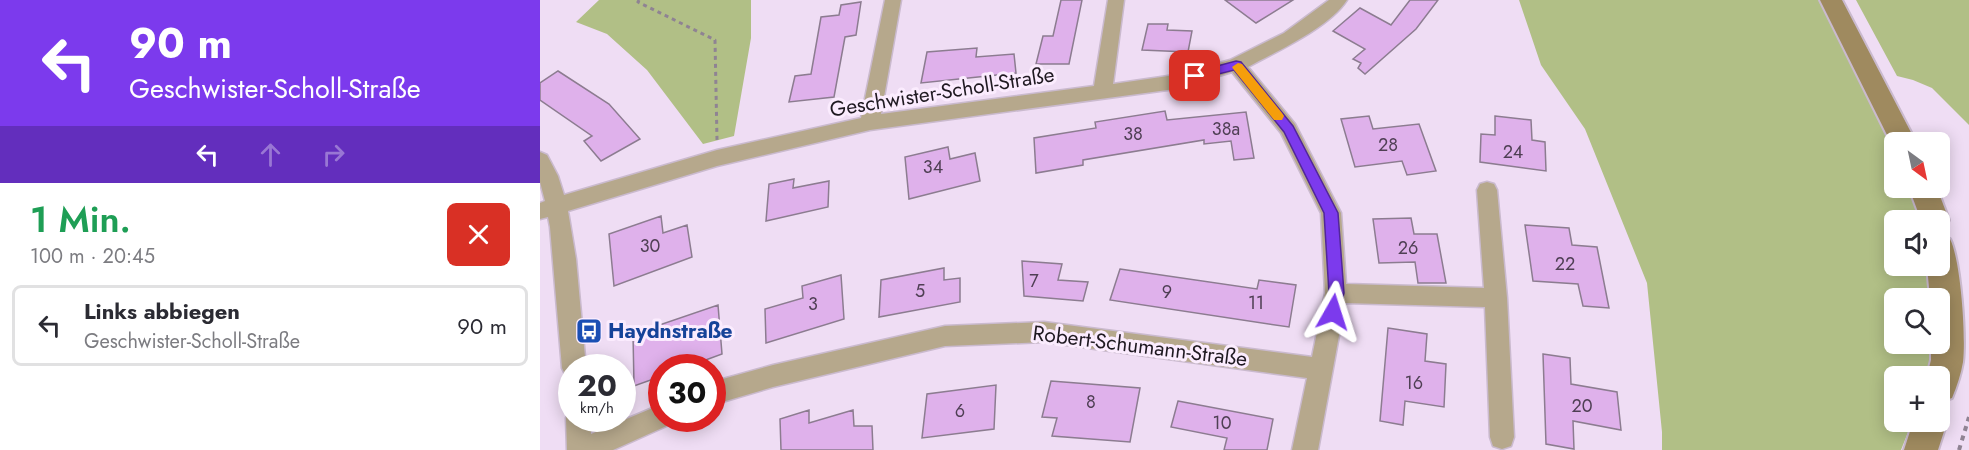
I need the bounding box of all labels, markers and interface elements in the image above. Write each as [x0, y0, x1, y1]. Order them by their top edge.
text: 90 m [129, 13, 232, 74]
icon: left [30, 24, 108, 102]
pin [1169, 50, 1220, 101]
street label: Geschwister-Scholl-Straße [828, 59, 1057, 125]
icon: arrive [1178, 59, 1211, 92]
text: Geschwister-Scholl-Straße [129, 69, 421, 108]
house number: 38a [1212, 116, 1240, 142]
house number: 38 [1123, 121, 1143, 147]
house number: 28 [1378, 132, 1398, 158]
north arrow [1884, 132, 1950, 198]
map controls [1884, 132, 1950, 432]
icon: left [191, 138, 224, 171]
icon: ahead [254, 138, 287, 171]
icon: right [317, 138, 350, 171]
house number: 24 [1503, 139, 1523, 165]
house number: 34 [923, 154, 943, 180]
text: 1 Min. [30, 193, 131, 245]
button: close [447, 203, 510, 266]
button: sound [1884, 210, 1950, 276]
house number: 30 [640, 233, 661, 259]
house number: 26 [1398, 235, 1418, 261]
text: 100 m · 20:45 [30, 242, 155, 271]
house number: 22 [1555, 251, 1575, 277]
house number: 7 [1029, 268, 1039, 294]
house number: 5 [915, 278, 925, 304]
house number: 9 [1162, 279, 1172, 305]
position arrow [1301, 280, 1365, 344]
button: search [1884, 288, 1950, 354]
house number: 11 [1248, 290, 1264, 316]
house number: 3 [808, 291, 818, 317]
text: Links abbiegen [84, 295, 240, 327]
icon: left [33, 309, 66, 342]
text: 90 m [457, 310, 507, 342]
bus stop icon: Haydnstraße [574, 316, 604, 346]
place label: Haydnstraße [608, 316, 733, 346]
street label: Robert-Schumann-Straße [1031, 318, 1249, 374]
text: Geschwister-Scholl-Straße [84, 327, 300, 356]
speed limit sign: 30 [648, 354, 726, 432]
text: 20 [577, 364, 617, 407]
button: + [1884, 366, 1950, 432]
house number: 16 [1405, 370, 1423, 396]
house number: 8 [1086, 389, 1096, 415]
house number: 20 [1571, 393, 1593, 419]
text: km/h [580, 397, 614, 419]
house number: 6 [955, 398, 965, 424]
house number: 10 [1213, 410, 1232, 436]

